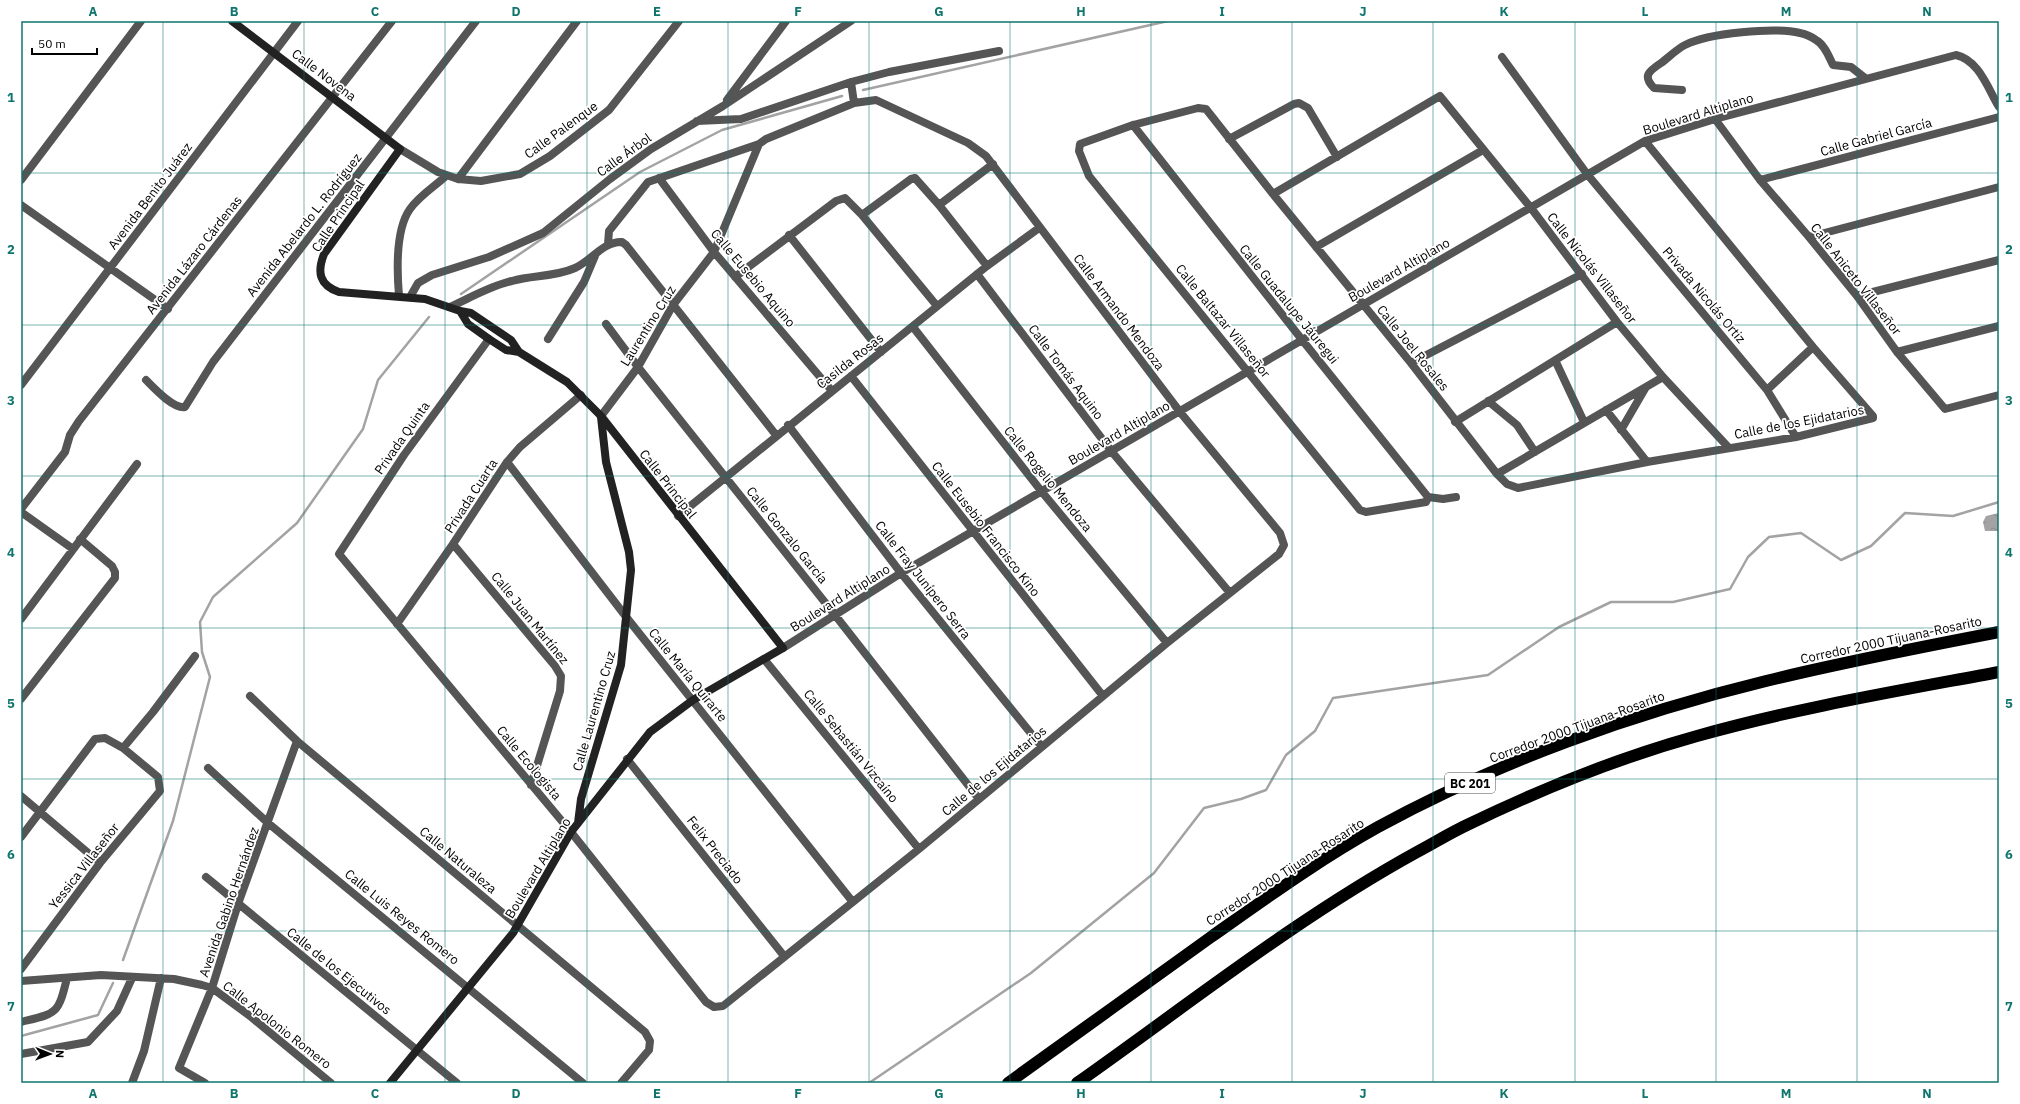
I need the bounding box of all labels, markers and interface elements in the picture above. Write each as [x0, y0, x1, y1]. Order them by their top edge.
text: A [89, 3, 98, 20]
text: B [230, 3, 239, 20]
text: C [371, 3, 380, 20]
text: D [511, 3, 521, 20]
text: E [653, 3, 661, 20]
text: F [794, 3, 802, 20]
text: G [934, 3, 944, 20]
text: H [1076, 3, 1086, 20]
text: I [1219, 3, 1225, 20]
text: J [1359, 3, 1367, 20]
text: K [1499, 3, 1509, 20]
text: L [1642, 3, 1649, 20]
text: M [1781, 3, 1791, 20]
text: N [1922, 3, 1932, 20]
scale bar [32, 30, 97, 56]
text: 50 m [38, 36, 66, 51]
street label: Calle Novena [288, 45, 360, 105]
text: 1 [7, 89, 15, 106]
street label: Boulevard Altiplano [1641, 89, 1755, 139]
text: 1 [2005, 89, 2013, 106]
street label: Calle Palenque [521, 98, 601, 162]
street label: Calle Gabriel García [1818, 114, 1934, 160]
street label: Calle Árbol [593, 129, 655, 181]
street label: Avenida Benito Juárez [104, 139, 196, 253]
street label: Avenida Abelardo L. Rodríguez [243, 150, 365, 300]
street label: Calle Principal [308, 176, 369, 255]
street label: Avenida Lázaro Cárdenas [142, 192, 246, 318]
street label: Calle Nicolás Villaseñor [1543, 209, 1641, 327]
street label: Calle Aniceto Villaseñor [1807, 220, 1905, 339]
street label: Calle Eusebio Aquino [707, 225, 799, 331]
street label: Boulevard Altiplano [1345, 234, 1453, 306]
text: 2 [7, 241, 15, 258]
street label: Calle Guadalupe Jáuregui [1236, 241, 1342, 367]
text: 2 [2005, 241, 2013, 258]
street label: Privada Nicolás Ortiz [1659, 243, 1749, 347]
street label: Calle Armando Mendoza [1070, 250, 1168, 374]
street label: Calle Baltazar Villaseñor [1172, 261, 1274, 381]
street label: Laurentino Cruz [616, 283, 680, 369]
street label: Calle Joel Rosales [1373, 302, 1453, 394]
street label: Calle Tomás Aquino [1025, 321, 1107, 423]
street label: Casilda Rosas [813, 329, 887, 393]
text: 3 [7, 392, 15, 409]
text: 3 [2005, 392, 2013, 409]
street label: Boulevard Altiplano [1065, 397, 1173, 469]
street label: Privada Quinta [371, 398, 433, 478]
street label: Calle de los Ejidatarios [1733, 401, 1865, 443]
street label: Calle Rogelio Mendoza [1000, 423, 1096, 535]
street label: Calle Principal [636, 446, 701, 522]
street label: Privada Cuarta [441, 456, 501, 536]
street label: Calle Eusebio Francisco Kino [928, 458, 1044, 600]
street label: Calle Gonzalo García [743, 483, 831, 587]
street label: Calle Fray Junípero Serra [871, 517, 975, 643]
text: 4 [7, 544, 15, 561]
text: 4 [2005, 544, 2013, 561]
street label: Boulevard Altiplano [787, 560, 893, 636]
street label: Calle Juan Martínez [487, 568, 573, 668]
street label: Corredor 2000 Tijuana-Rosarito [1799, 612, 1983, 668]
street label: Calle María Quirarte [645, 625, 731, 725]
street label: Calle Laurentino Cruz [569, 649, 619, 773]
street label: Calle Sebastián Vizcaíno [800, 686, 902, 806]
street label: Corredor 2000 Tijuana-Rosarito [1487, 687, 1667, 767]
text: 5 [7, 695, 15, 712]
text: 5 [2005, 695, 2013, 712]
street label: Calle Ecologista [493, 722, 565, 804]
street label: Calle de los Ejidatarios [938, 722, 1050, 820]
road number: BC 201 [1445, 773, 1495, 793]
street label: Felix Preciado [683, 813, 747, 887]
street label: Corredor 2000 Tijuana-Rosarito [1203, 814, 1367, 930]
street label: Boulevard Altiplano [501, 815, 575, 921]
street label: Yessica Villaseñor [45, 819, 123, 912]
street label: Calle Naturaleza [416, 823, 500, 897]
street label: Avenida Gabino Hernández [195, 825, 263, 979]
text: 6 [7, 846, 15, 863]
text: 6 [2005, 846, 2013, 863]
street label: Calle Luis Reyes Romero [341, 865, 463, 969]
street label: Calle de los Ejecutivos [283, 924, 395, 1018]
street label: Calle Apolonio Romero [219, 977, 335, 1073]
text: 7 [7, 998, 15, 1015]
text: 7 [2005, 998, 2013, 1015]
north arrow [30, 1034, 70, 1074]
text: N [53, 1050, 67, 1058]
text: A [89, 1085, 98, 1102]
text: B [230, 1085, 239, 1102]
text: C [371, 1085, 380, 1102]
text: D [511, 1085, 521, 1102]
text: E [653, 1085, 661, 1102]
text: F [794, 1085, 802, 1102]
text: G [934, 1085, 944, 1102]
text: H [1076, 1085, 1086, 1102]
text: I [1219, 1085, 1225, 1102]
text: J [1359, 1085, 1367, 1102]
text: K [1499, 1085, 1509, 1102]
text: L [1642, 1085, 1649, 1102]
text: M [1781, 1085, 1791, 1102]
text: N [1922, 1085, 1932, 1102]

